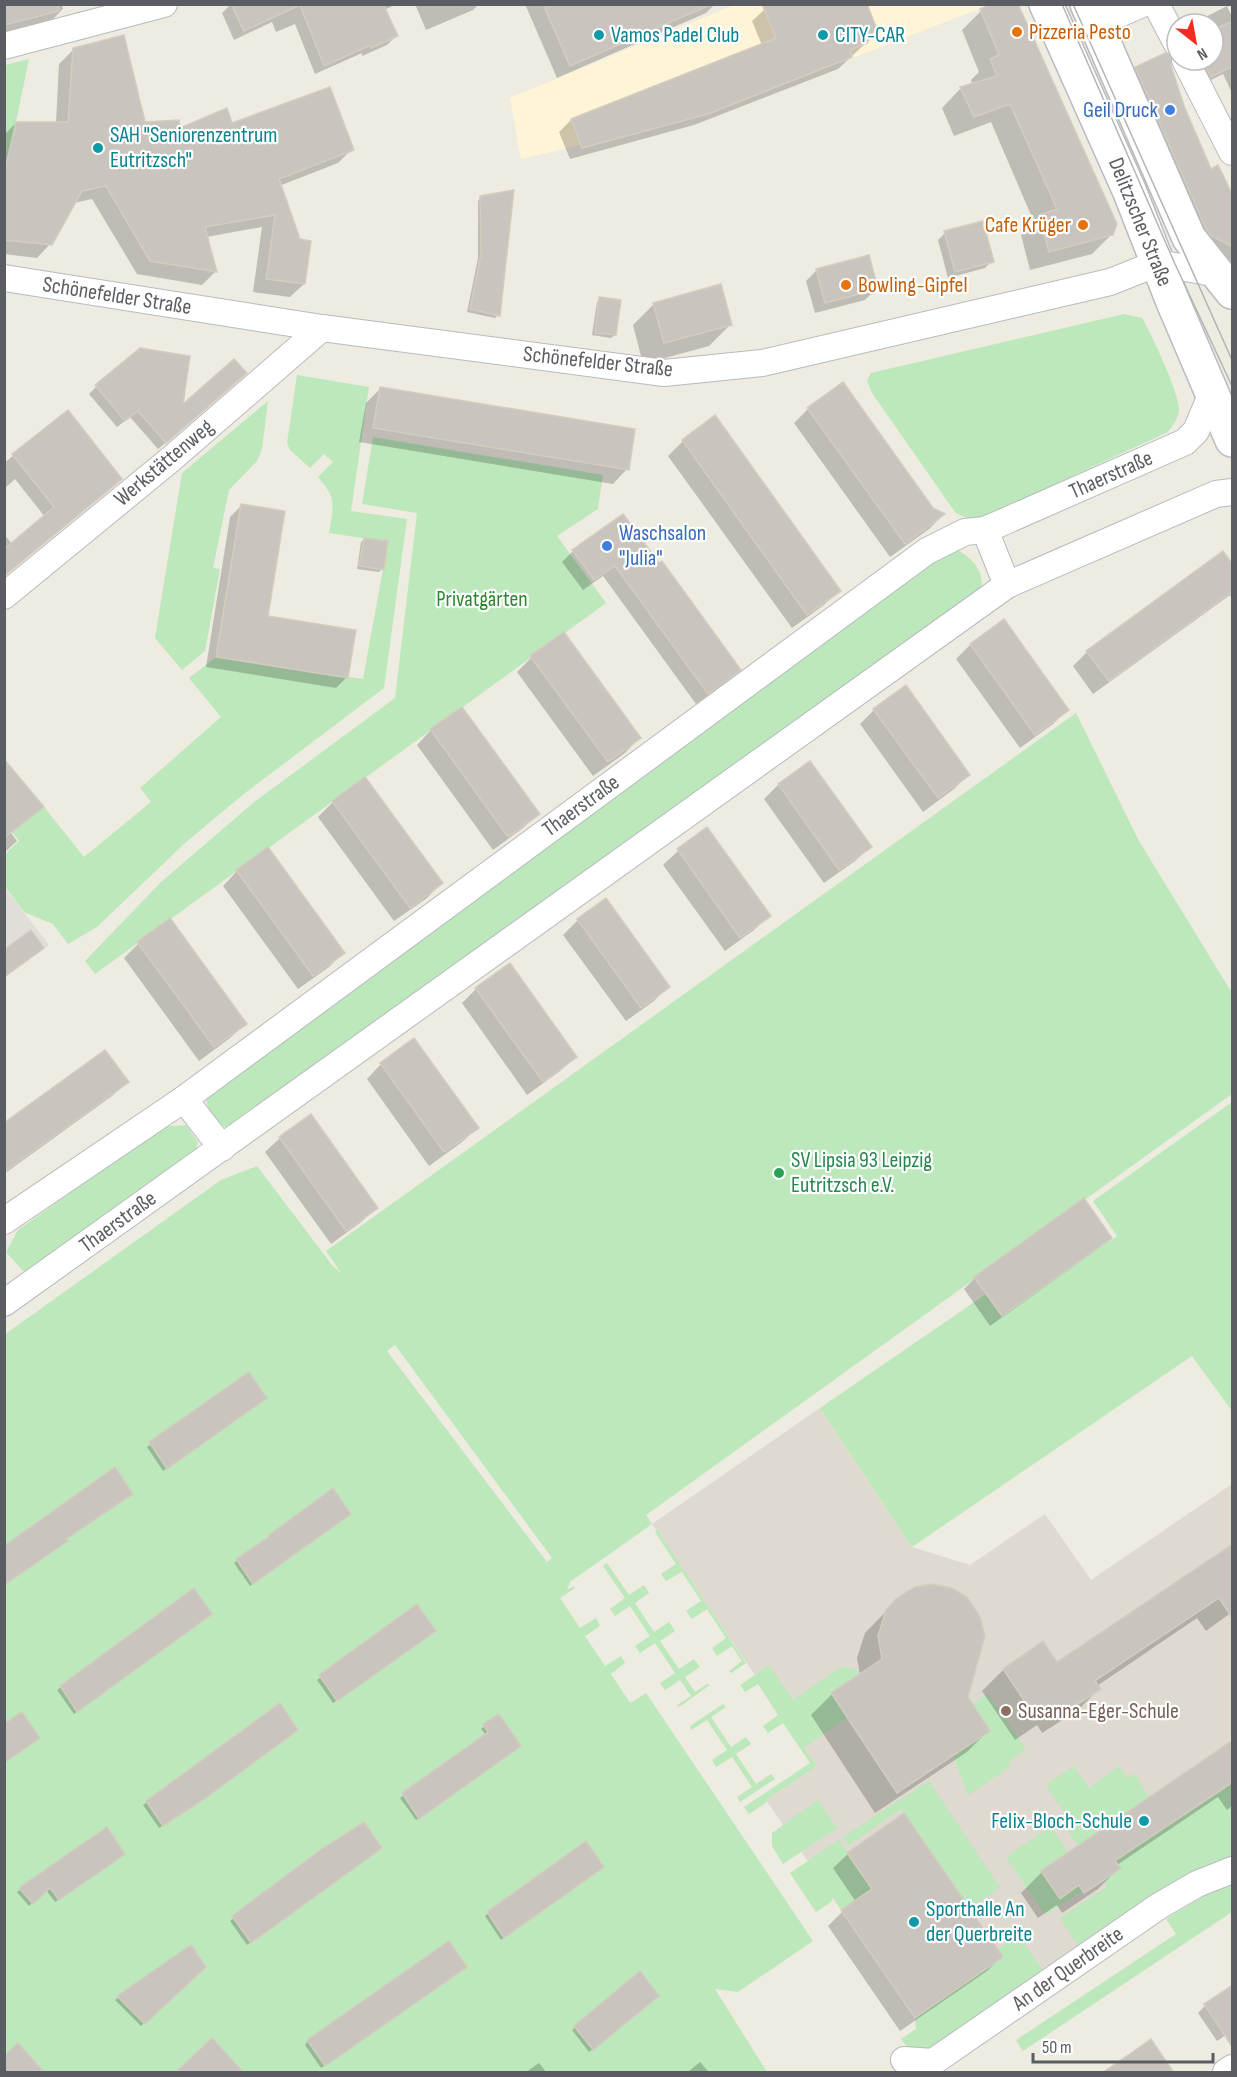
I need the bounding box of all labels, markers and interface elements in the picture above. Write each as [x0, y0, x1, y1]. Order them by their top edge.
north arrow [1165, 12, 1225, 72]
place label: Pizzeria Pesto [1029, 19, 1131, 46]
place label: Vamos Padel Club [611, 22, 740, 49]
place label: CITY-CAR [835, 22, 905, 49]
marker: Pizzeria Pesto [1010, 25, 1024, 39]
marker: Vamos Padel Club [592, 28, 606, 42]
marker: CITY-CAR [816, 28, 830, 42]
text: N [1193, 43, 1211, 64]
place label: Geil Druck [1083, 97, 1159, 124]
marker: Geil Druck [1163, 103, 1177, 117]
place label: SAH "Seniorenzentrum Eutritzsch" [110, 122, 277, 174]
marker: SAH "Seniorenzentrum Eutritzsch" [91, 141, 105, 155]
street label: Delitzscher Straße [1102, 154, 1178, 290]
place label: Cafe Krüger [985, 212, 1071, 239]
marker: Cafe Krüger [1076, 218, 1090, 232]
street label: Schönefelder Straße [41, 271, 193, 321]
place label: Bowling-Gipfel [858, 272, 968, 299]
marker: Bowling-Gipfel [839, 278, 853, 292]
street label: Schönefelder Straße [522, 341, 674, 383]
street label: Werkstättenweg [109, 413, 219, 512]
street label: Thaerstraße [1065, 445, 1157, 505]
place label: Waschsalon "Julia" [619, 520, 706, 572]
marker: Waschsalon "Julia" [600, 539, 614, 553]
park label: Privatgärten [436, 586, 528, 613]
street label: Thaerstraße [537, 769, 625, 843]
place label: SV Lipsia 93 Leipzig Eutritzsch e.V. [791, 1147, 932, 1199]
marker: SV Lipsia 93 Leipzig Eutritzsch e.V. [772, 1166, 786, 1180]
street label: Thaerstraße [74, 1185, 162, 1259]
place label: Susanna-Eger-Schule [1018, 1698, 1179, 1725]
marker: Susanna-Eger-Schule [999, 1704, 1013, 1718]
place label: Felix-Bloch-Schule [991, 1808, 1132, 1835]
marker: Felix-Bloch-Schule [1137, 1814, 1151, 1828]
place label: Sporthalle An der Querbreite [926, 1896, 1032, 1948]
marker: Sporthalle An der Querbreite [907, 1915, 921, 1929]
street label: An der Querbreite [1007, 1921, 1129, 2018]
scale bar [1033, 2026, 1213, 2064]
text: 50 m [1042, 2037, 1072, 2058]

